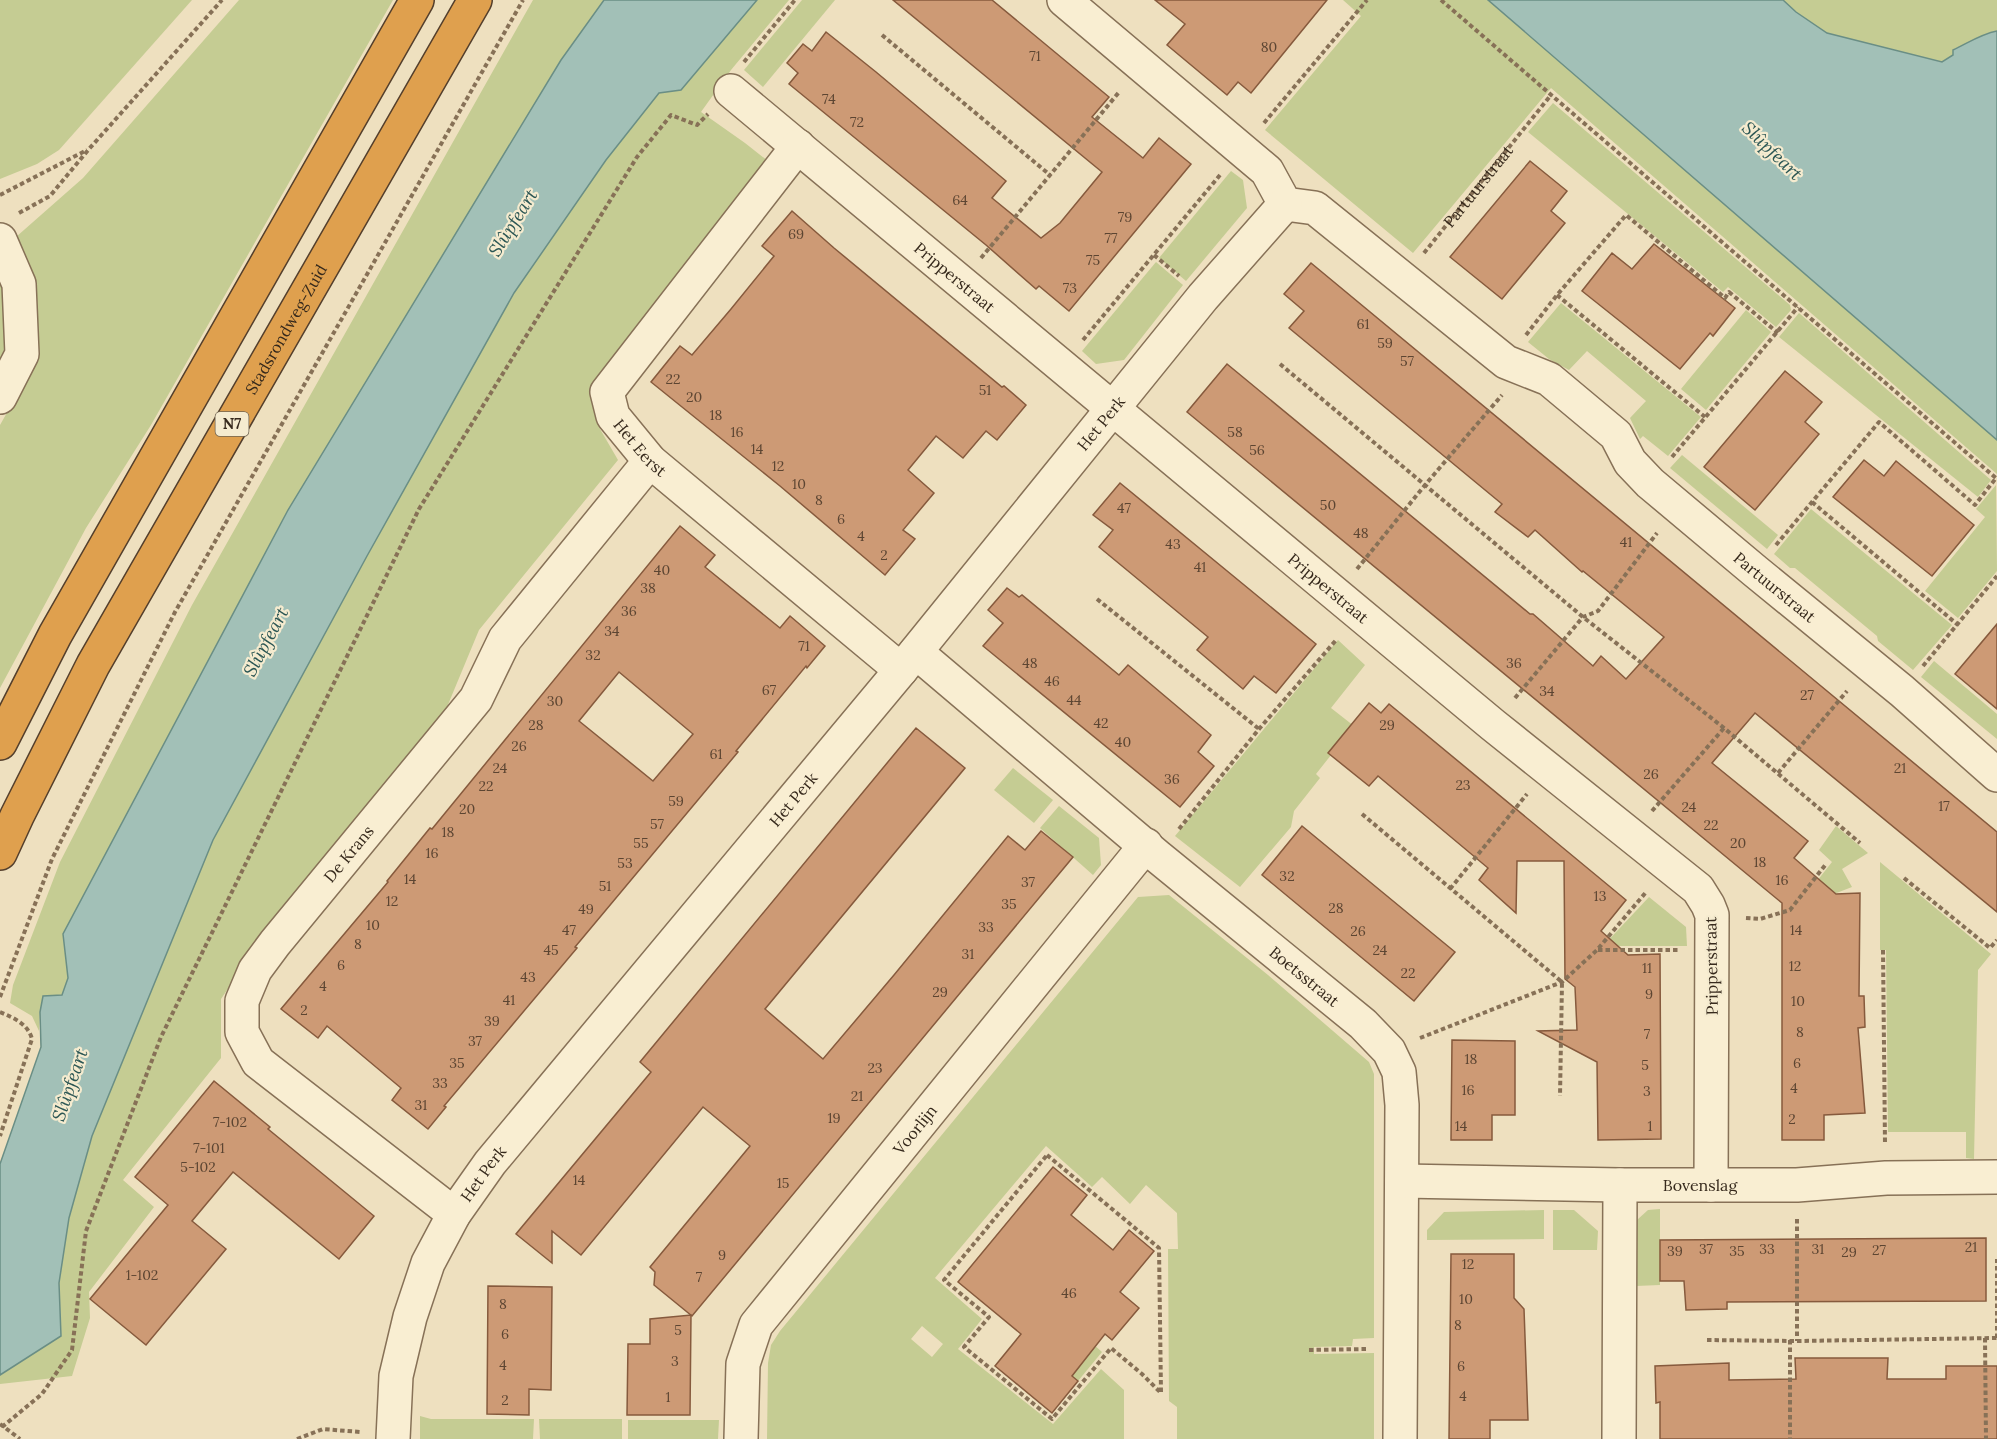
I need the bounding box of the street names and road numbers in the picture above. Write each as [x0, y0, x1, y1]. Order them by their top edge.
street label: Partuurstraat [1439, 140, 1518, 231]
street label: Pripperstraat [910, 238, 1000, 317]
street label: Stadsrondweg-Zuid [241, 260, 331, 398]
street label: Het Perk [1073, 391, 1129, 455]
road number: N7 [216, 412, 248, 436]
street label: Het Eerst [610, 415, 671, 481]
street label: Partuurstraat [1730, 547, 1820, 627]
street label: Pripperstraat [1284, 549, 1373, 628]
street label: Het Perk [765, 768, 822, 831]
street label: De Krans [319, 821, 378, 886]
street label: Pripperstraat [1700, 916, 1722, 1016]
street label: Boetsstraat [1265, 942, 1344, 1011]
street label: Voorlijn [888, 1100, 941, 1159]
street label: Het Perk [456, 1141, 511, 1205]
street label: Bovenslag [1663, 1175, 1738, 1195]

